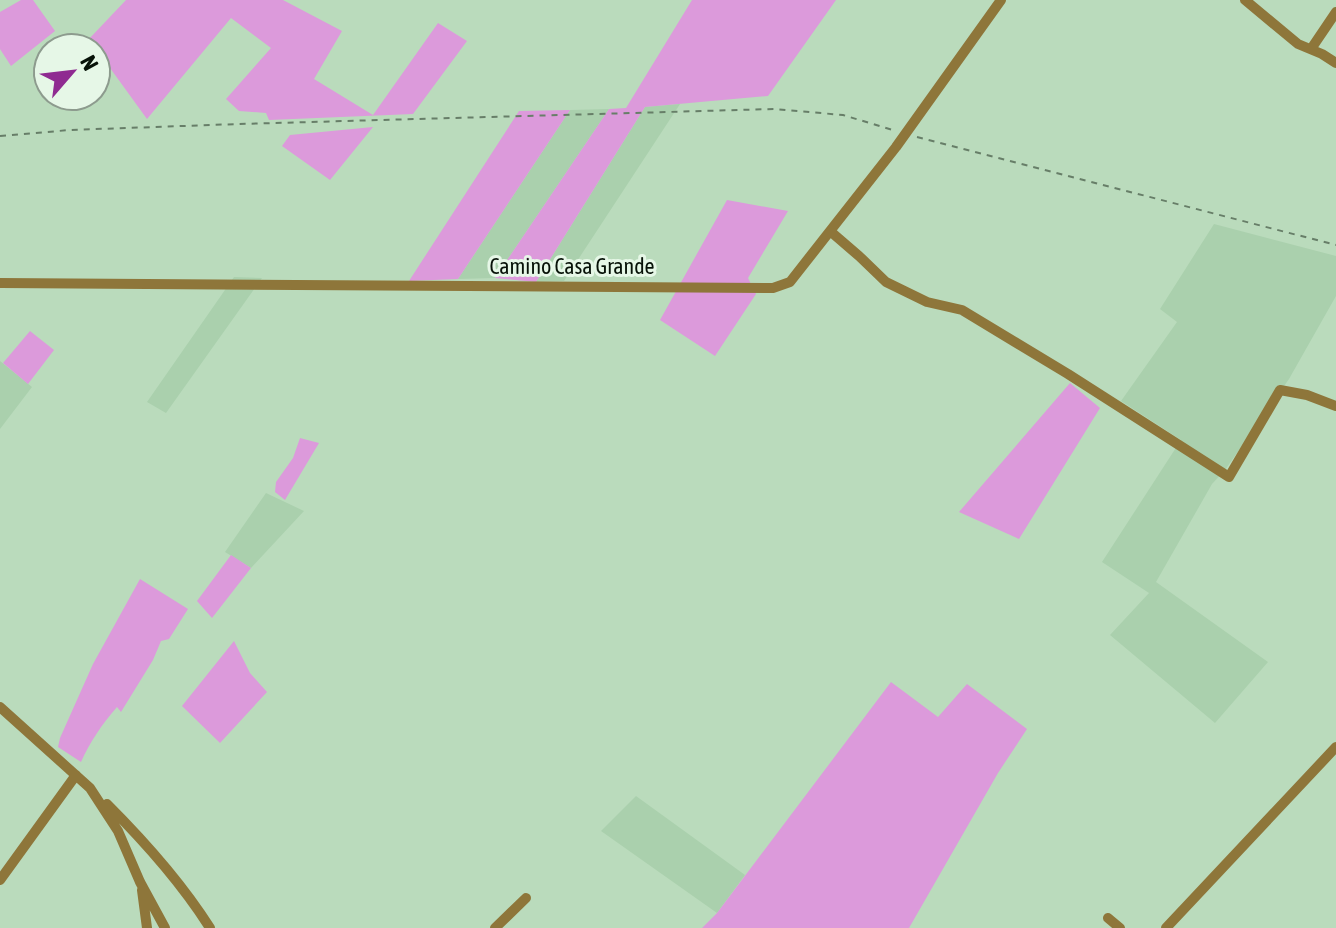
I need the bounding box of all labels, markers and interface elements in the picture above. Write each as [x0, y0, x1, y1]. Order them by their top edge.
north arrow [32, 32, 112, 112]
text: N [75, 51, 104, 74]
street label: Camino Casa Grande [489, 253, 655, 279]

